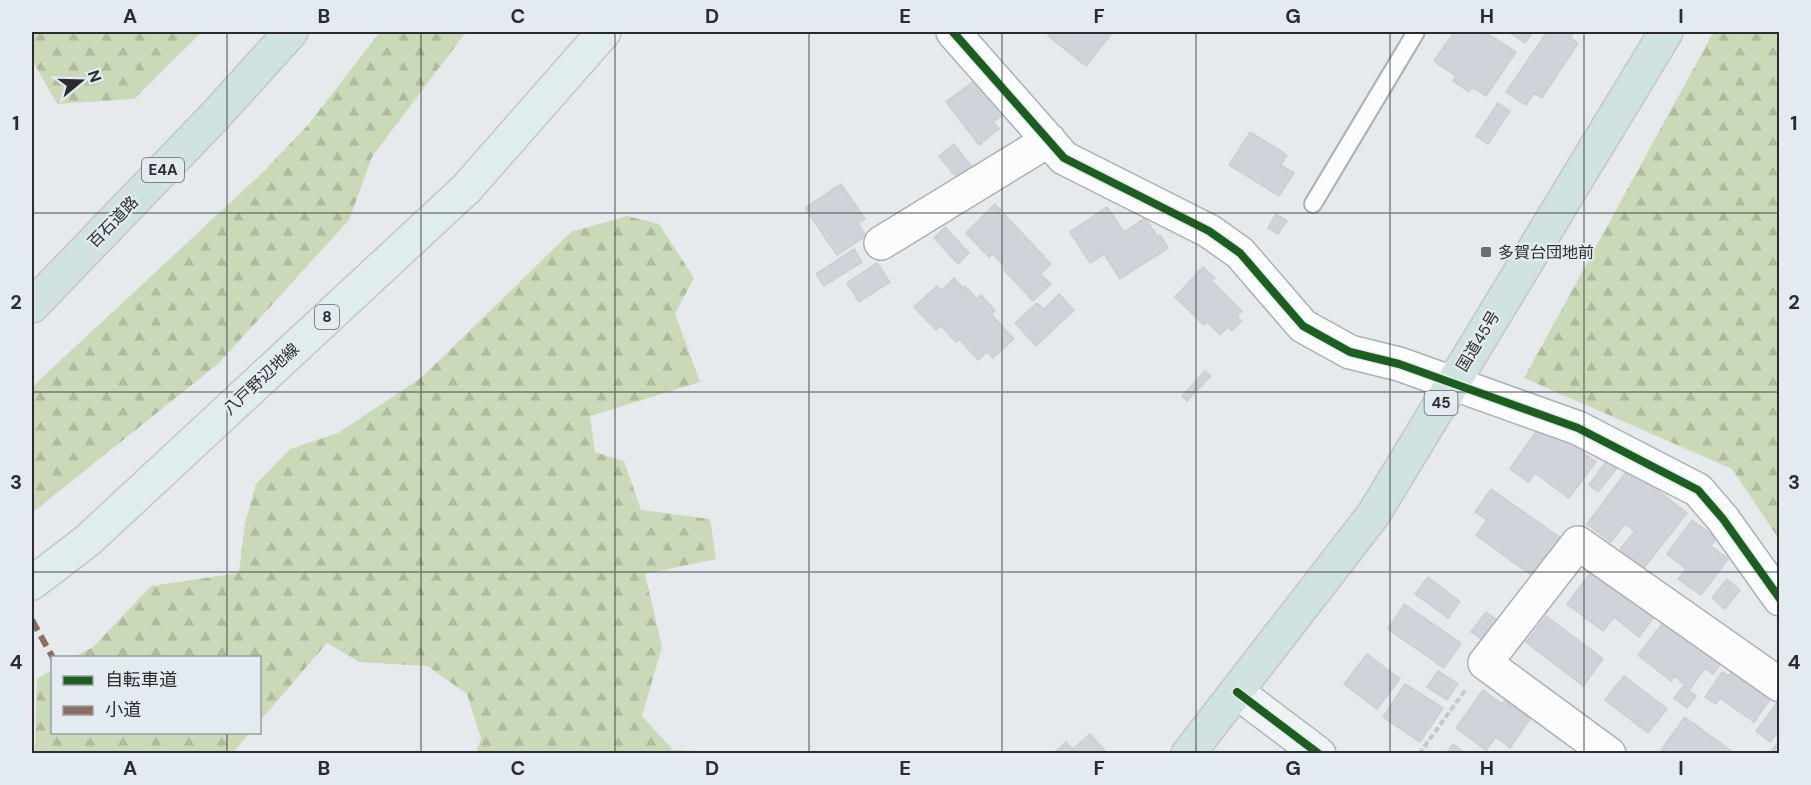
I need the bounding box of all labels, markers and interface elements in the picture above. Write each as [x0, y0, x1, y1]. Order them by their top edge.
text: A [123, 3, 137, 29]
text: B [318, 3, 330, 29]
text: C [511, 3, 525, 29]
text: D [705, 3, 719, 29]
text: E [899, 3, 911, 29]
text: F [1093, 3, 1105, 29]
text: G [1285, 3, 1301, 29]
text: H [1480, 3, 1494, 29]
text: I [1678, 3, 1684, 29]
north arrow [51, 51, 111, 111]
text: N [83, 67, 107, 85]
text: 1 [12, 110, 20, 136]
text: 1 [1790, 110, 1798, 136]
road number: E4A [142, 158, 184, 182]
street label: 百石道路 [83, 192, 143, 252]
place label: 多賀台団地前 [1498, 242, 1594, 263]
marker: 多賀台団地前 [1479, 245, 1493, 259]
text: 2 [10, 289, 22, 315]
text: 2 [1788, 289, 1800, 315]
road number: 8 [315, 305, 339, 329]
street label: 国道45号 [1452, 307, 1504, 375]
street label: 八戸野辺地線 [219, 339, 303, 419]
road number: 45 [1424, 391, 1458, 415]
text: 3 [10, 469, 22, 495]
text: 3 [1788, 469, 1800, 495]
text: 4 [10, 649, 23, 675]
text: 4 [1788, 649, 1801, 675]
legend [51, 656, 261, 734]
text: 自転車道 [105, 668, 177, 692]
text: 小道 [105, 698, 141, 722]
text: A [123, 755, 137, 781]
text: B [318, 755, 330, 781]
text: C [511, 755, 525, 781]
text: D [705, 755, 719, 781]
text: E [899, 755, 911, 781]
text: F [1093, 755, 1105, 781]
text: G [1285, 755, 1301, 781]
text: H [1480, 755, 1494, 781]
text: I [1678, 755, 1684, 781]

